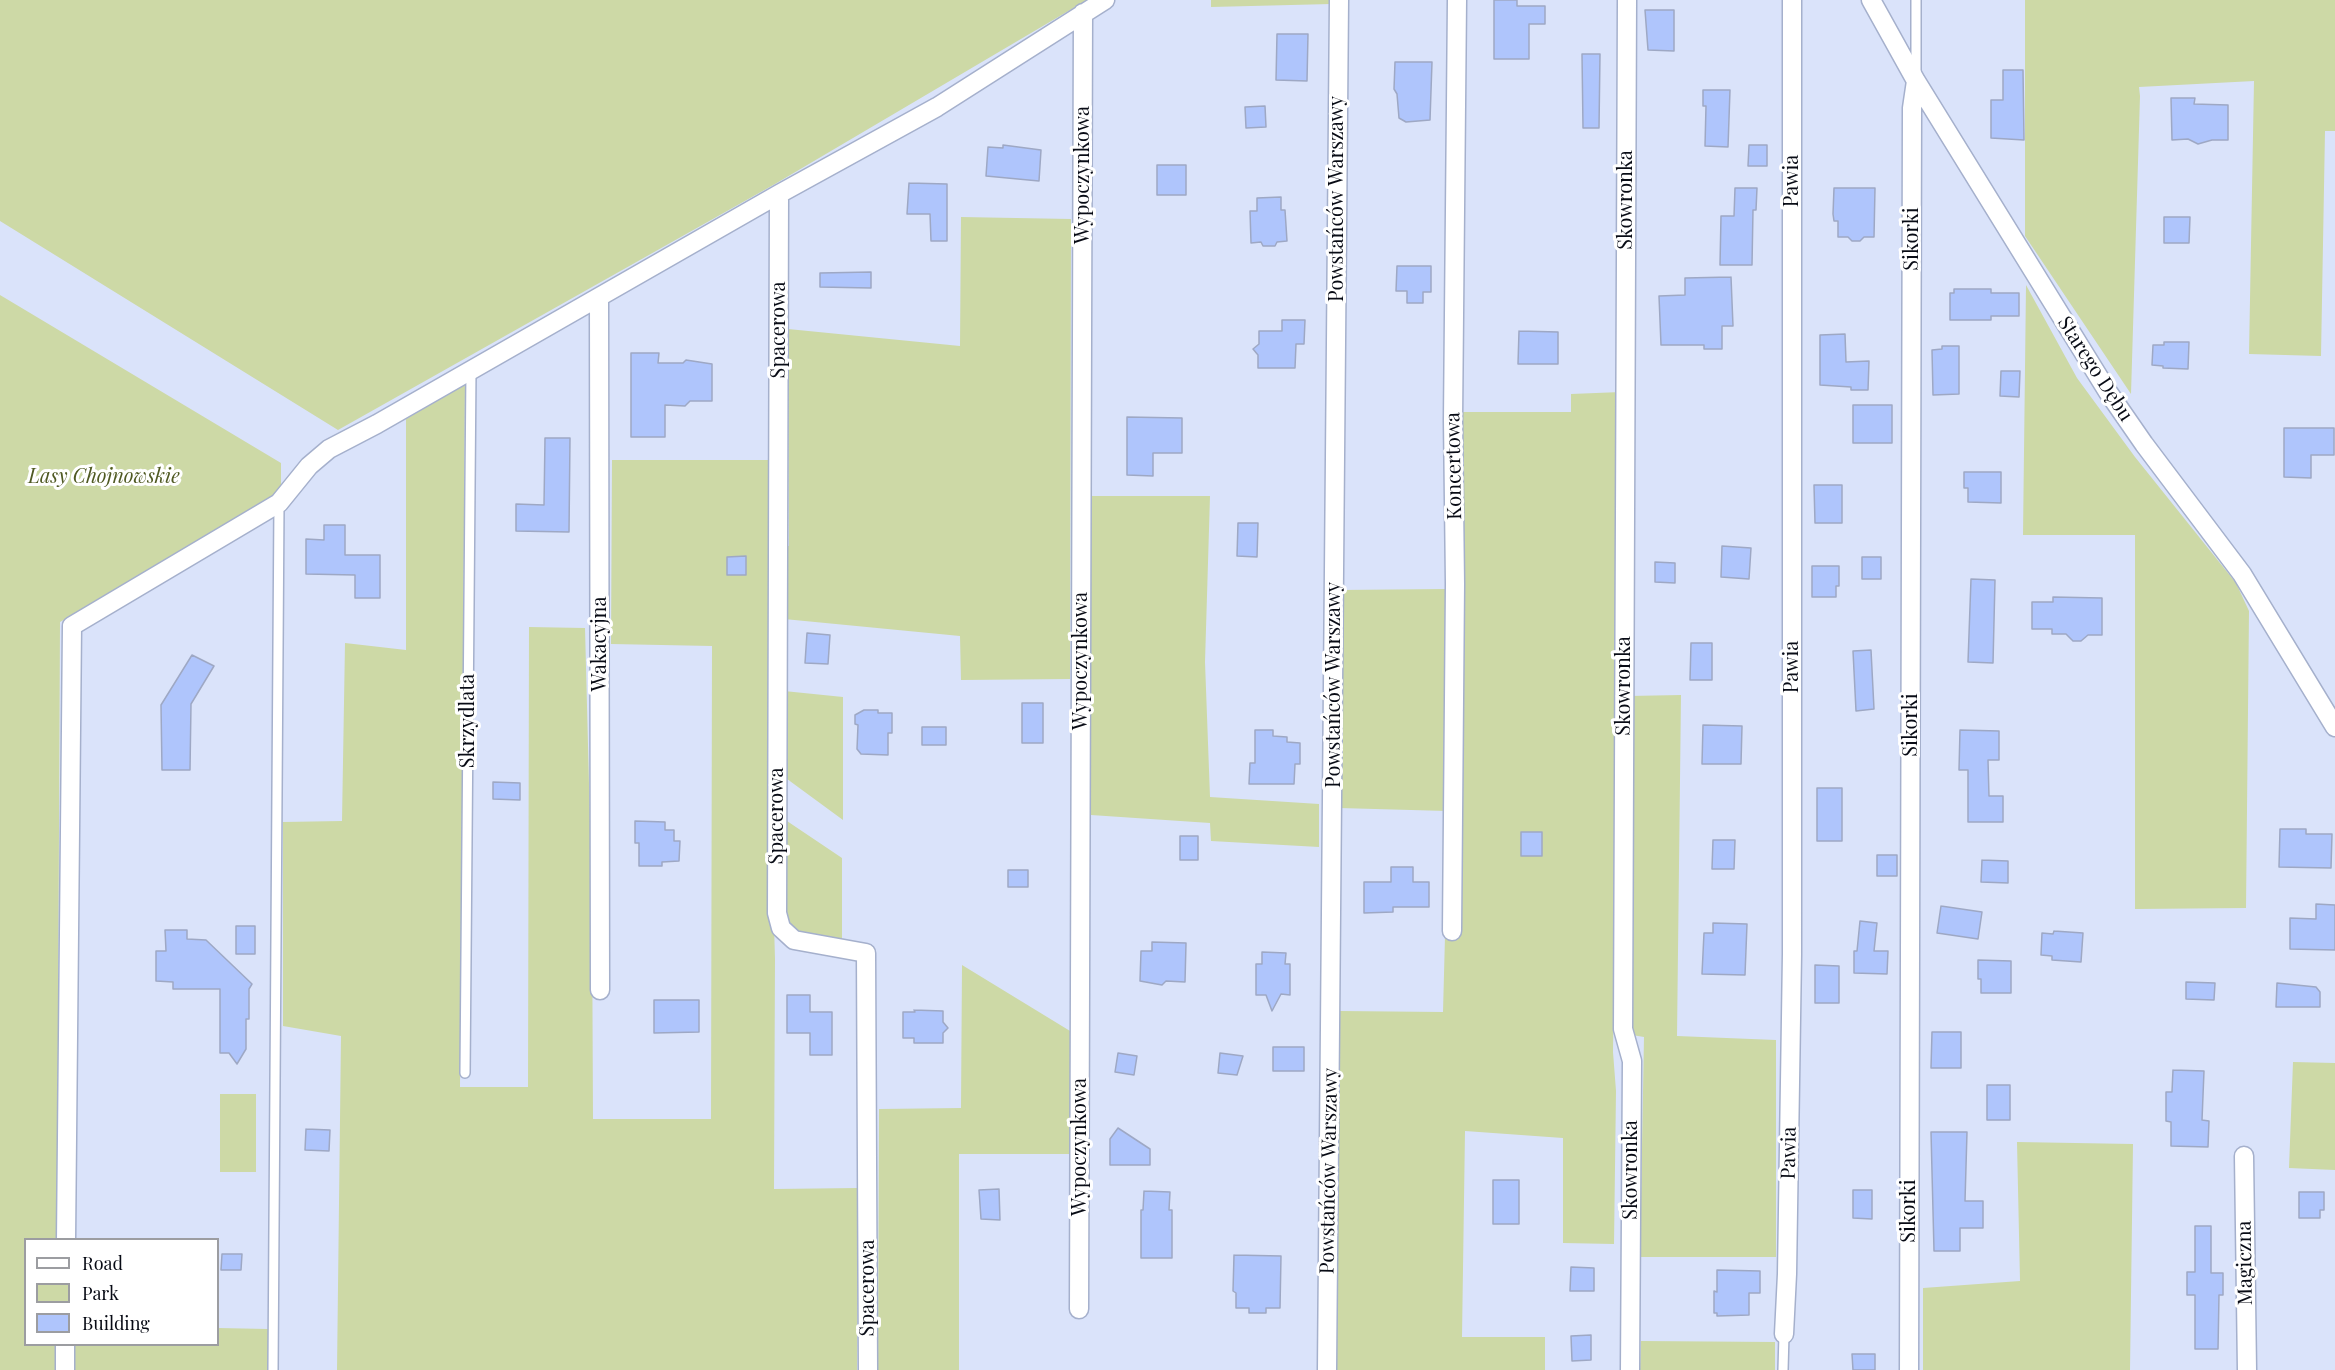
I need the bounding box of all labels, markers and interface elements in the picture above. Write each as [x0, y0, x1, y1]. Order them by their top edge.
street label: Powstańców Warszawy [1325, 96, 1349, 302]
street label: Wypoczynkowa [1071, 106, 1095, 244]
street label: Skowronka [1614, 150, 1638, 250]
street label: Pawia [1780, 155, 1804, 207]
street label: Sikorki [1900, 207, 1924, 271]
street label: Spacerowa [767, 282, 791, 378]
street label: Starego Dębu [2052, 312, 2138, 426]
street label: Koncertowa [1441, 412, 1467, 520]
park label: Lasy Chojnowskie [28, 465, 180, 489]
street label: Powstańców Warszawy [1322, 582, 1346, 788]
street label: Wypoczynkowa [1069, 592, 1093, 730]
street label: Wakacyjna [588, 597, 612, 691]
street label: Skowronka [1612, 636, 1636, 736]
street label: Pawia [1780, 641, 1804, 693]
street label: Skrzydlata [456, 674, 480, 768]
street label: Sikorki [1899, 693, 1923, 757]
street label: Spacerowa [765, 768, 789, 864]
street label: Powstańców Warszawy [1315, 1068, 1343, 1274]
street label: Wypoczynkowa [1068, 1078, 1092, 1216]
street label: Skowronka [1619, 1120, 1643, 1220]
street label: Pawia [1777, 1126, 1801, 1180]
street label: Sikorki [1897, 1179, 1921, 1243]
street label: Magiczna [2232, 1220, 2258, 1306]
legend [24, 1238, 219, 1346]
street label: Spacerowa [856, 1240, 880, 1336]
text: Road [82, 1251, 123, 1275]
text: Park [82, 1281, 119, 1305]
text: Building [82, 1311, 150, 1335]

